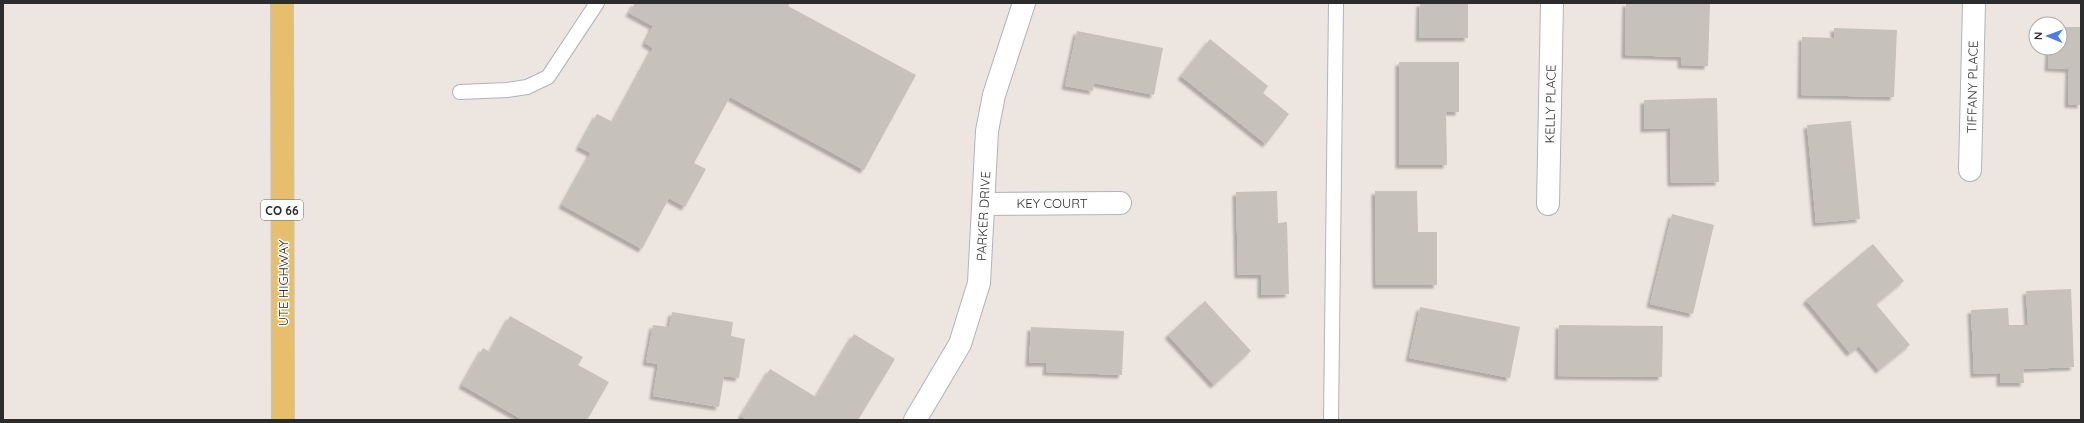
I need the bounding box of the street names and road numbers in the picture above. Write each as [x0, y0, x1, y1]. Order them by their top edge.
street label: TIFFANY PLACE [1963, 40, 1981, 134]
street label: KELLY PLACE [1541, 64, 1559, 144]
street label: PARKER DRIVE [973, 171, 993, 261]
street label: KEY COURT [1016, 195, 1088, 211]
road number: CO 66 [261, 200, 303, 220]
street label: UTE HIGHWAY [275, 239, 291, 326]

